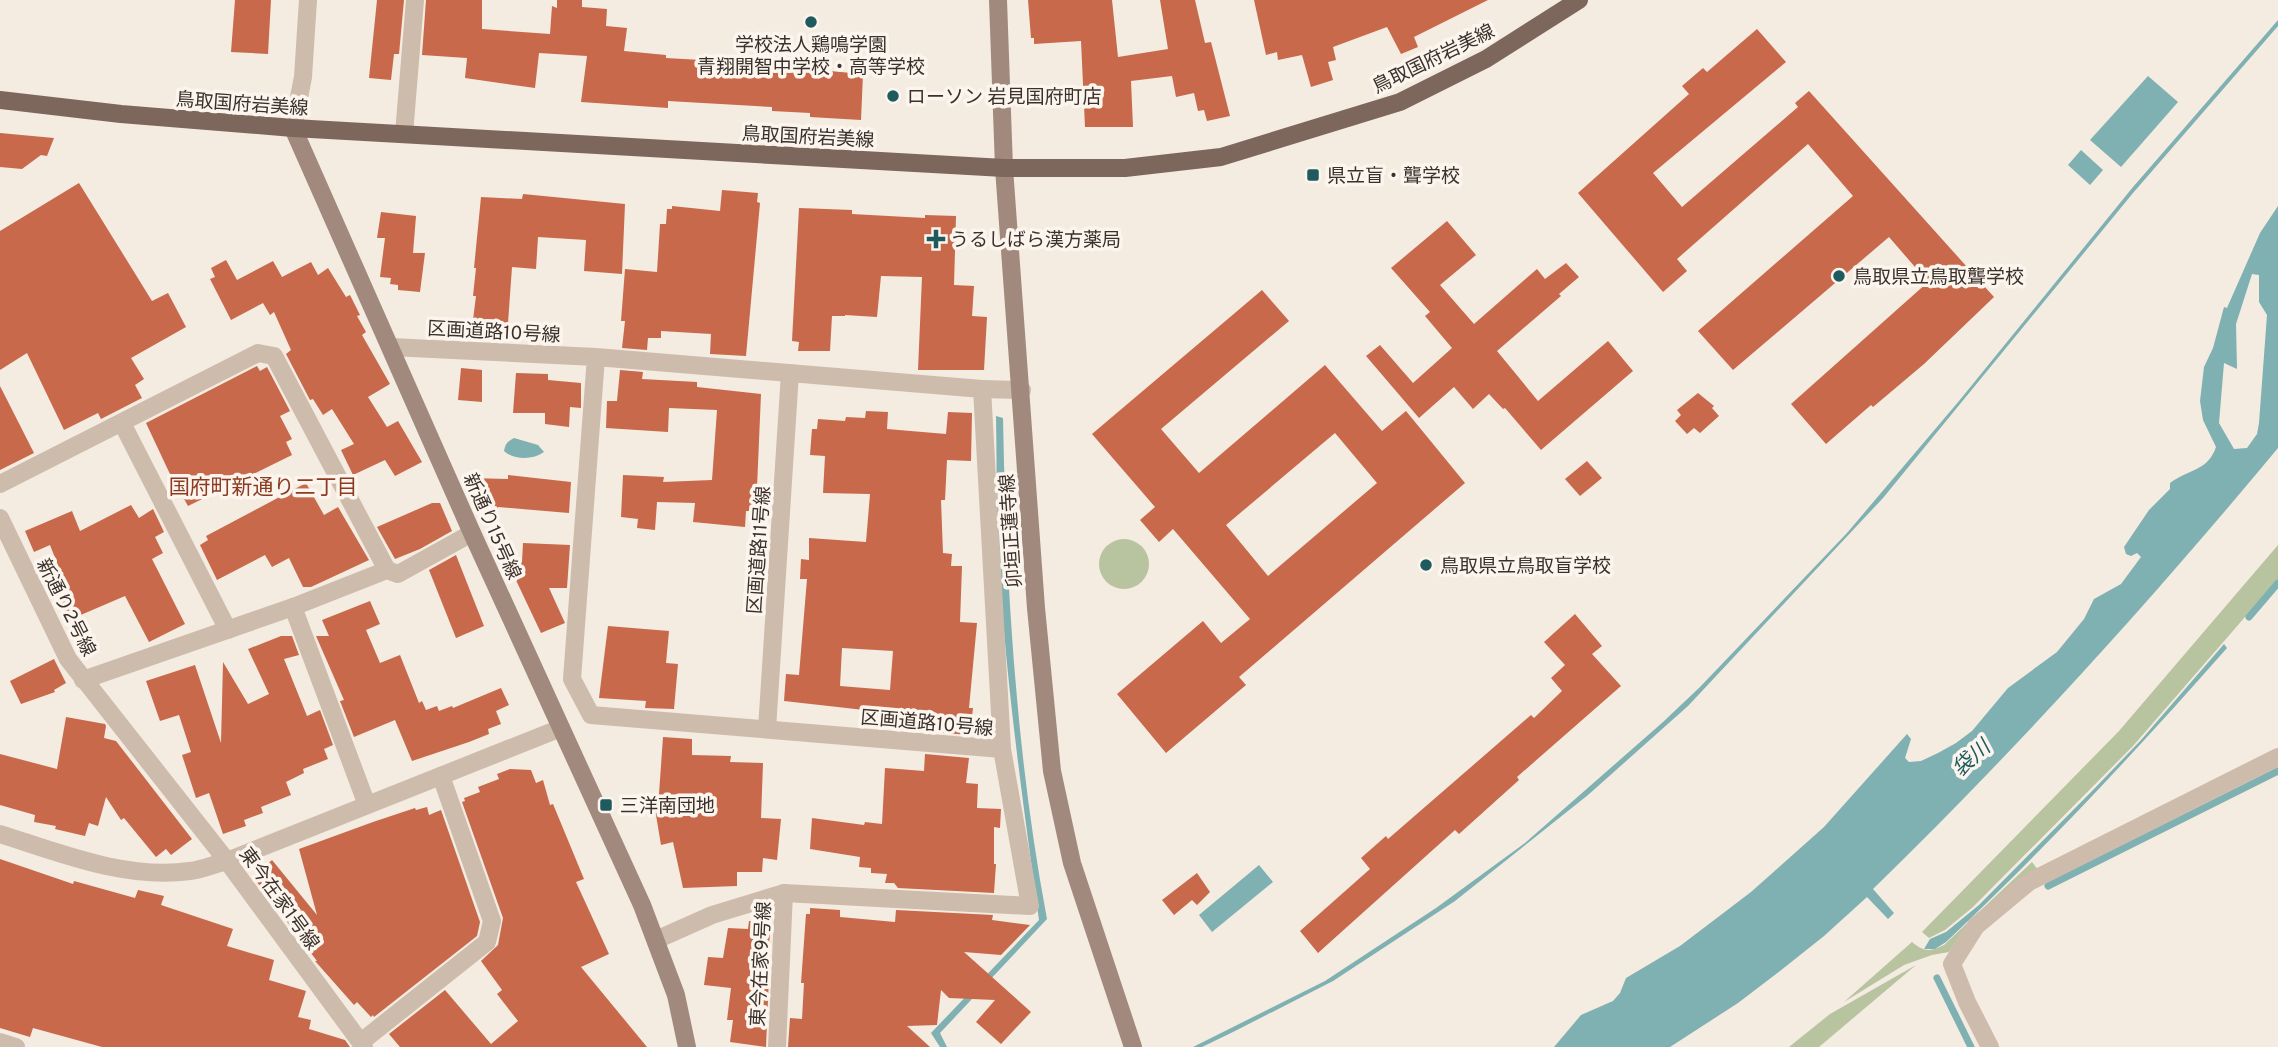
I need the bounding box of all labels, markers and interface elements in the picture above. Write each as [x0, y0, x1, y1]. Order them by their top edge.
marker: 学校法人鶏鳴学園 青翔開智中学校・高等学校 [803, 14, 819, 30]
street label: 鳥取国府岩美線 [1369, 20, 1499, 100]
place label: 学校法人鶏鳴学園 青翔開智中学校・高等学校 [697, 34, 925, 80]
place label: ローソン 岩見国府町店 [907, 86, 1101, 110]
street label: 鳥取国府岩美線 [175, 88, 309, 122]
marker: ローソン 岩見国府町店 [885, 88, 901, 104]
street label: 鳥取国府岩美線 [741, 123, 875, 153]
place label: 県立盲・聾学校 [1327, 165, 1460, 189]
marker: 県立盲・聾学校 [1305, 167, 1321, 183]
place label: うるしばら漢方薬局 [950, 229, 1121, 253]
marker: うるしばら漢方薬局 [928, 231, 944, 247]
place label: 鳥取県立鳥取聾学校 [1853, 266, 2024, 290]
marker: 鳥取県立鳥取聾学校 [1831, 268, 1847, 284]
street label: 区画道路10号線 [427, 318, 561, 348]
street label: 新通り15号線 [457, 470, 525, 584]
street label: 卯垣正蓮寺線 [996, 473, 1028, 589]
district label: 国府町新通り二丁目 [169, 475, 358, 502]
street label: 区画道路11号線 [744, 485, 776, 615]
street label: 新通り2号線 [30, 555, 100, 661]
place label: 鳥取県立鳥取盲学校 [1440, 555, 1611, 579]
marker: 鳥取県立鳥取盲学校 [1418, 557, 1434, 573]
street label: 区画道路10号線 [859, 706, 994, 742]
water label: 袋川 [1947, 734, 1998, 783]
place label: 三洋南団地 [620, 795, 715, 819]
marker: 三洋南団地 [598, 797, 614, 813]
street label: 東今在家1号線 [233, 843, 324, 955]
street label: 東今在家9号線 [747, 901, 777, 1027]

